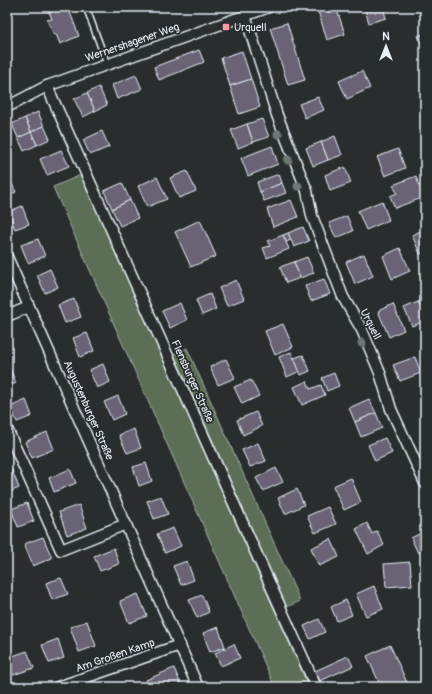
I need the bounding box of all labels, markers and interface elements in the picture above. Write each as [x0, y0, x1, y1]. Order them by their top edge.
street label: Wernershagener Weg [83, 20, 181, 65]
place label: Urquell [234, 21, 267, 34]
marker: Urquell [221, 22, 231, 32]
north arrow [366, 26, 406, 66]
text: N [382, 30, 390, 43]
street label: Urquell [357, 307, 384, 342]
street label: Flensburger Straße [169, 338, 217, 425]
street label: Augustenburger Straße [61, 358, 117, 462]
street label: Am Großen Kamp [74, 636, 156, 675]

